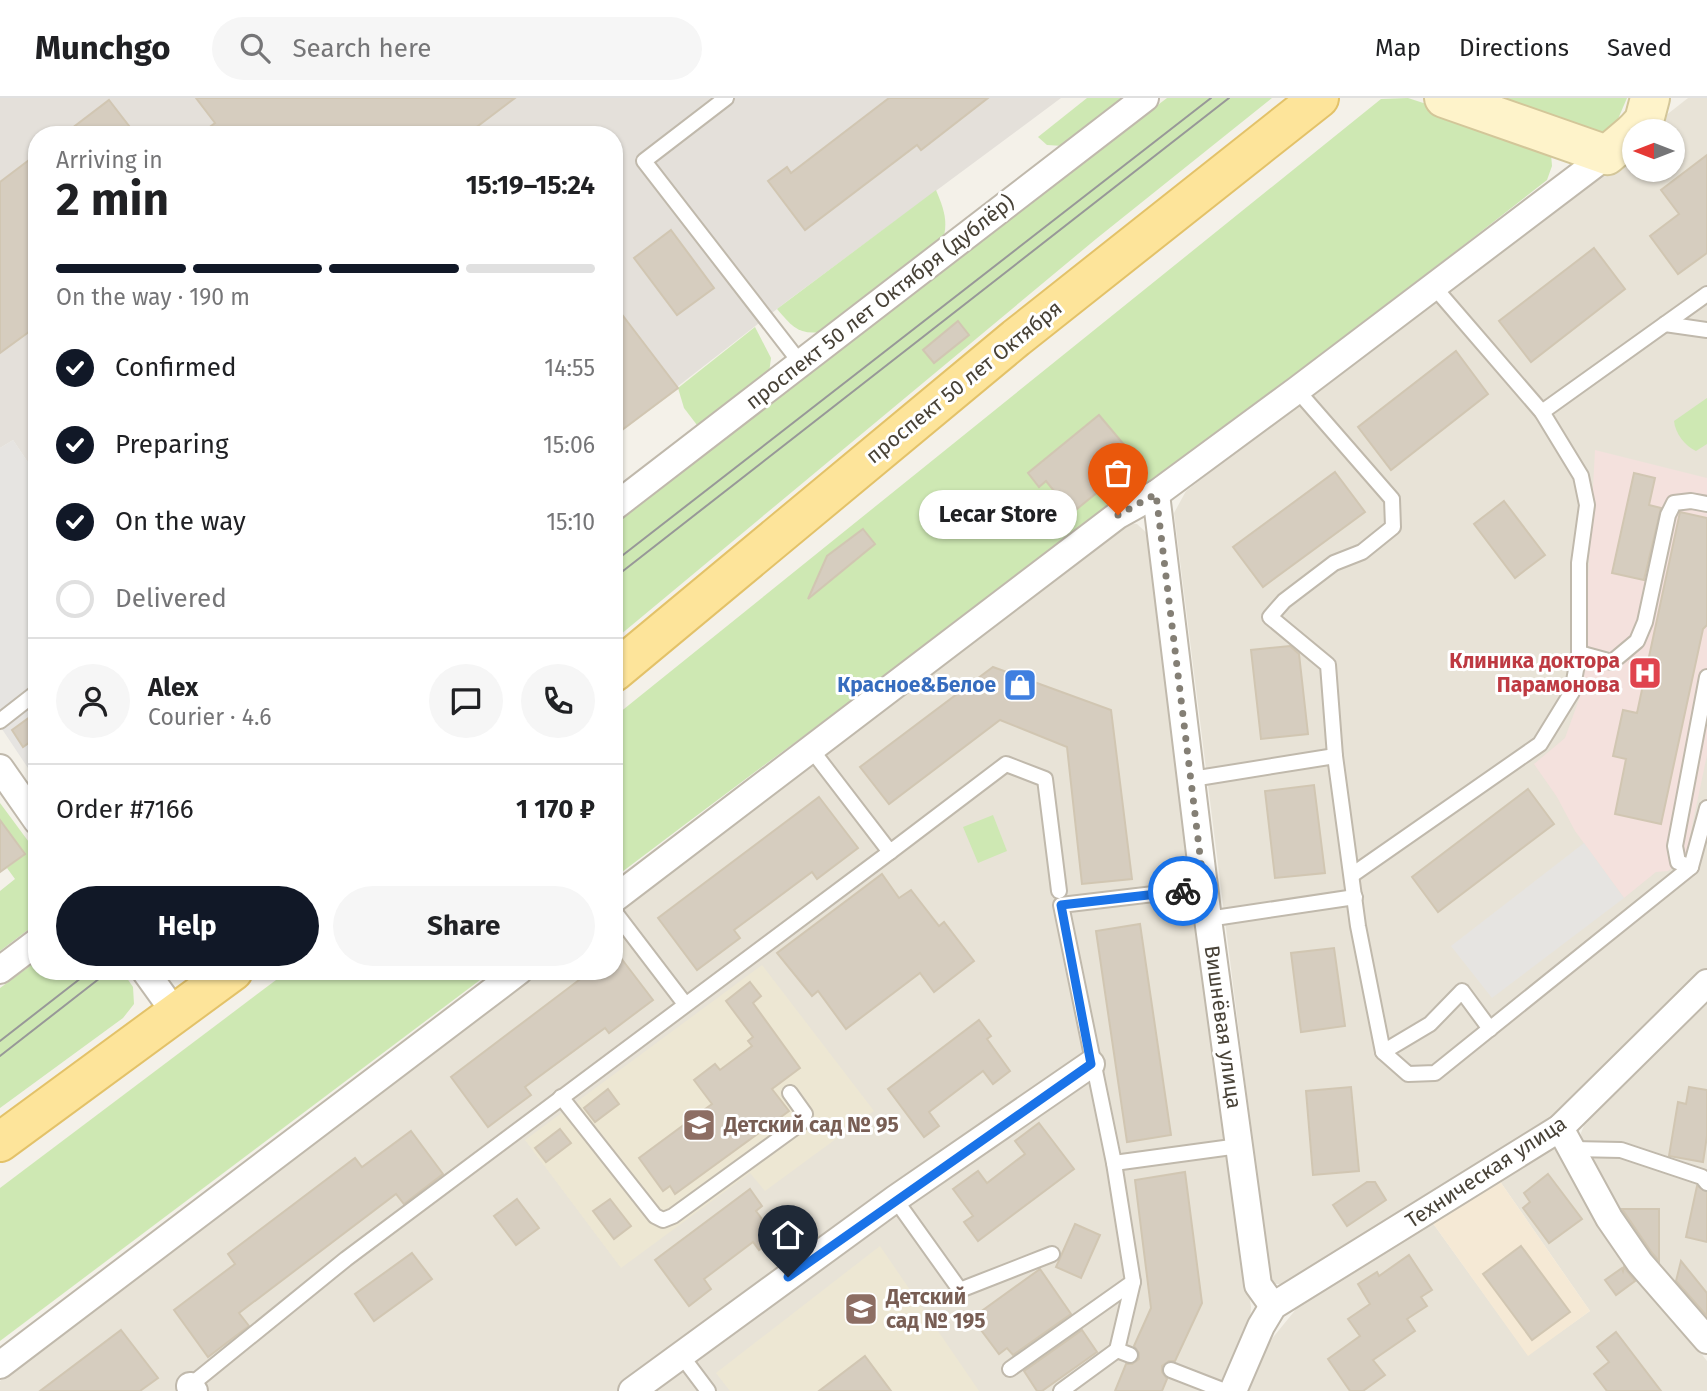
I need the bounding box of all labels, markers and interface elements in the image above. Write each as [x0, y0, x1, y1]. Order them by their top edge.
search box [212, 17, 702, 80]
text: Munchgo [35, 28, 170, 68]
icon: search [236, 29, 274, 67]
text: Search here [292, 33, 431, 64]
text: Map [1375, 34, 1421, 62]
text: Directions [1459, 34, 1569, 62]
text: Saved [1607, 34, 1672, 62]
north arrow [1622, 119, 1685, 182]
map controls [1622, 119, 1685, 182]
text: Arriving in [56, 146, 163, 174]
text: 15:19–15:24 [466, 170, 595, 201]
text: 2 min [56, 172, 169, 227]
street label: проспект 50 лет Октября (дублёр) [741, 189, 1019, 415]
text: On the way · 190 m [56, 283, 250, 311]
street label: проспект 50 лет Октября [861, 295, 1067, 469]
icon: check [56, 349, 94, 387]
text: Confirmed [115, 352, 236, 383]
text: 14:55 [544, 354, 595, 382]
icon: check [56, 426, 94, 464]
text: Preparing [115, 429, 228, 460]
text: 15:06 [543, 431, 595, 459]
pin [1088, 443, 1148, 515]
icon: bag [1099, 454, 1137, 492]
callout: Lecar Store [918, 490, 1076, 540]
text: Lecar Store [939, 500, 1057, 528]
icon: check [56, 503, 94, 541]
text: On the way [115, 506, 246, 537]
text: 15:10 [546, 508, 595, 536]
text: Delivered [115, 583, 227, 614]
place label: Клиника доктора Парамонова [1449, 648, 1620, 698]
hospital icon: Клиника доктора Парамонова [1626, 654, 1664, 692]
button: person [56, 664, 130, 738]
button: chat [429, 664, 503, 738]
button: phone [521, 664, 595, 738]
shop icon: Красное&Белое [1001, 666, 1039, 704]
text: Alex [148, 672, 198, 703]
place label: Красное&Белое [837, 672, 996, 698]
text: Courier · 4.6 [148, 703, 272, 731]
text: Order #7166 [56, 794, 194, 825]
text: 1 170 ₽ [516, 794, 595, 825]
courier [1148, 856, 1218, 926]
icon: bike [1164, 872, 1202, 910]
button: Help [56, 886, 319, 966]
button: Share [333, 886, 595, 966]
street label: Вишнёвая улица [1199, 944, 1247, 1110]
school or university icon: Детский сад № 95 [680, 1106, 718, 1144]
street label: Техническая улица [1401, 1110, 1571, 1234]
place label: Детский сад № 95 [723, 1112, 899, 1138]
pin [758, 1205, 818, 1277]
icon: home [769, 1216, 807, 1254]
place label: Детский сад № 195 [885, 1284, 986, 1334]
school or university icon: Детский сад № 195 [842, 1290, 880, 1328]

